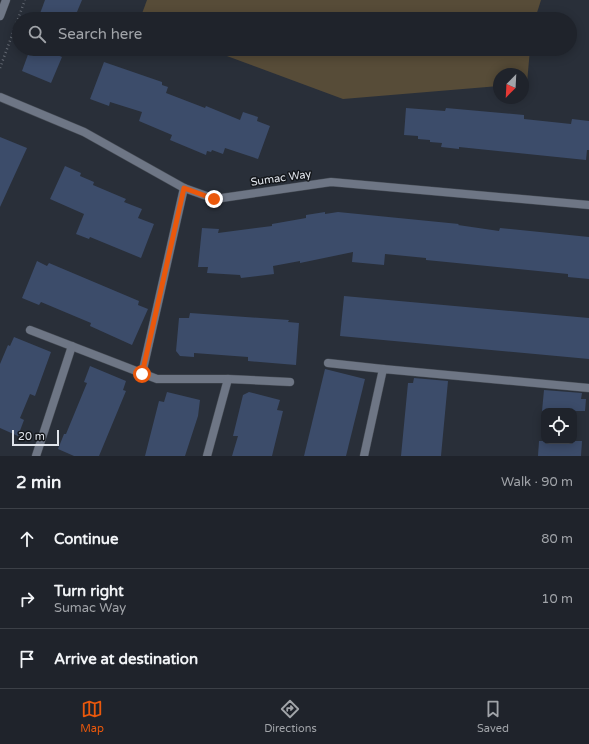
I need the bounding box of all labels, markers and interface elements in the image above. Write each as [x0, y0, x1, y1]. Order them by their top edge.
search box [12, 12, 577, 56]
icon: search [26, 23, 48, 45]
text: Search here [58, 25, 142, 43]
north arrow [493, 68, 529, 104]
street label: Sumac Way [250, 167, 312, 189]
route end [205, 190, 223, 208]
route start [133, 365, 151, 383]
map controls [541, 408, 577, 444]
button: locate [541, 408, 577, 444]
scale bar [12, 428, 59, 447]
text: 20 m [18, 430, 45, 443]
text: 2 min [16, 472, 61, 493]
text: Walk · 90 m [501, 474, 573, 490]
icon: ahead [16, 528, 38, 550]
text: Continue [54, 530, 118, 548]
text: 80 m [541, 531, 573, 547]
text: Turn right [54, 582, 124, 600]
icon: right [16, 588, 38, 610]
text: 10 m [541, 591, 573, 607]
text: Sumac Way [54, 600, 126, 616]
icon: arrive [16, 648, 38, 670]
text: Arrive at destination [54, 650, 198, 668]
tab: Map [80, 698, 104, 735]
tab: Directions [264, 698, 317, 735]
tab: Saved [477, 698, 509, 735]

